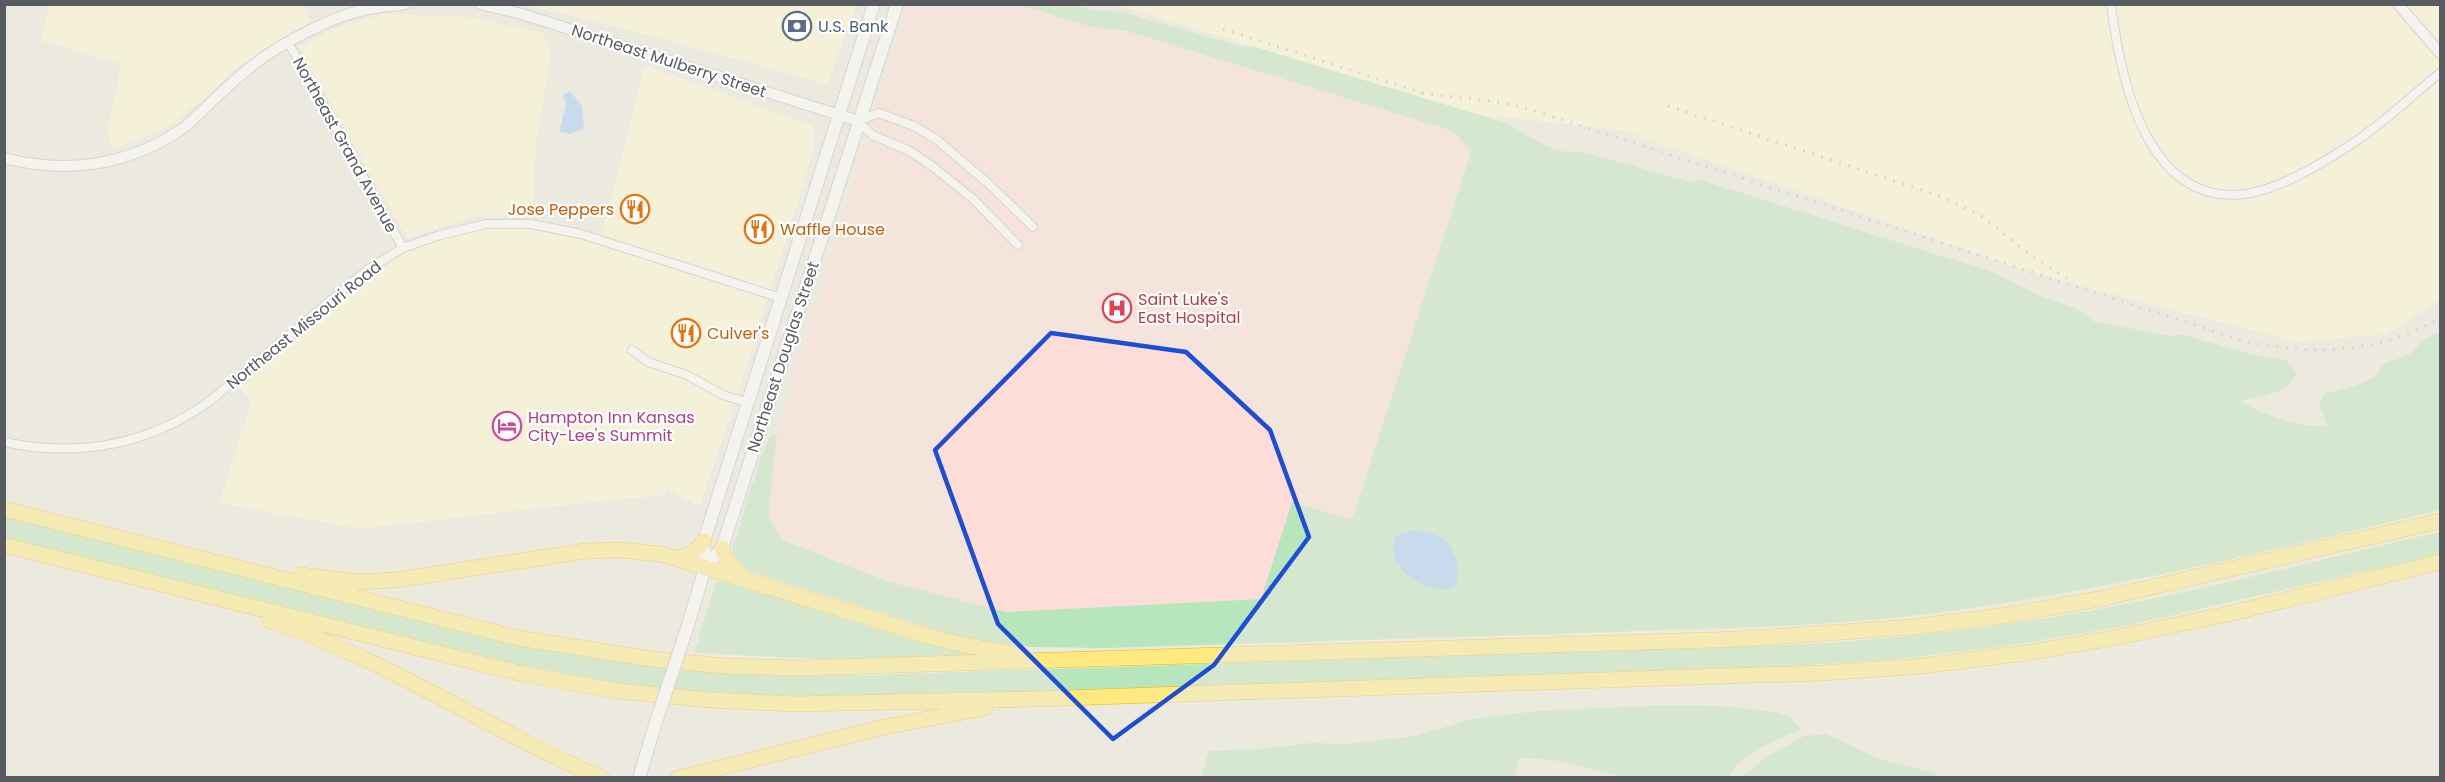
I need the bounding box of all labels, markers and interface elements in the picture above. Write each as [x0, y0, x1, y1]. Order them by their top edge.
bank icon: U.S. Bank [781, 10, 813, 42]
place label: U.S. Bank [818, 15, 889, 38]
street label: Northeast Mulberry Street [569, 19, 769, 103]
street label: Northeast Grand Avenue [287, 53, 403, 237]
restaurant icon: Jose Peppers [619, 193, 651, 225]
place label: Jose Peppers [508, 198, 614, 221]
restaurant icon: Waffle House [743, 213, 775, 245]
place label: Waffle House [780, 218, 885, 241]
street label: Northeast Missouri Road [222, 255, 386, 395]
street label: Northeast Douglas Street [741, 258, 825, 455]
place label: Saint Luke's East Hospital [1138, 288, 1240, 329]
hospital icon: Saint Luke's East Hospital [1101, 292, 1133, 324]
restaurant icon: Culver's [670, 317, 702, 349]
place label: Culver's [707, 322, 769, 345]
place label: Hampton Inn Kansas City-Lee's Summit [528, 406, 695, 447]
hotel icon: Hampton Inn Kansas City-Lee's Summit [491, 410, 523, 442]

